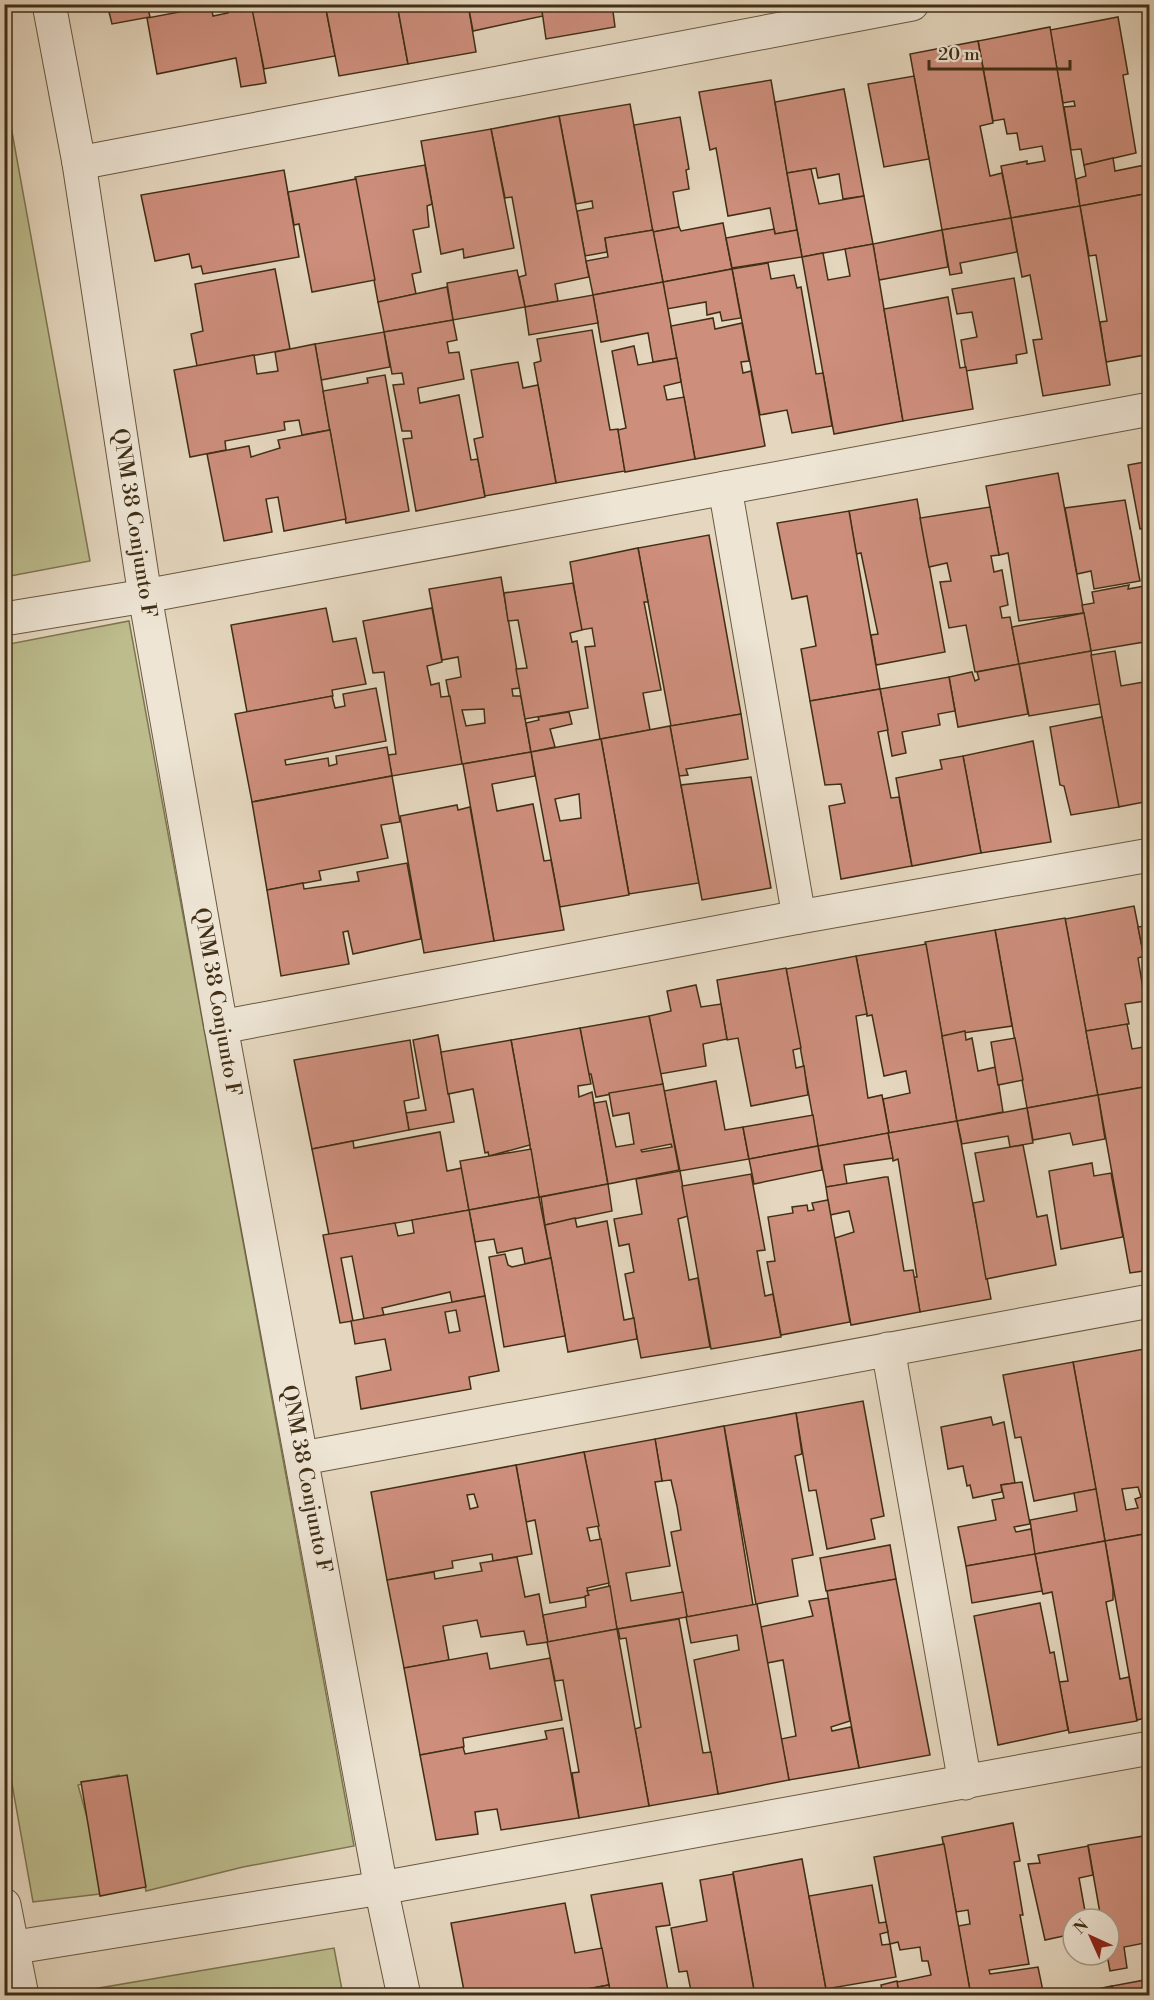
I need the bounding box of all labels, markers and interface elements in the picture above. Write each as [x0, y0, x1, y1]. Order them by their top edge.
scale bar [929, 33, 1070, 71]
text: 20 m [938, 43, 980, 66]
street label: QNM 38 Conjunto F [106, 427, 162, 620]
street label: QNM 38 Conjunto F [188, 906, 246, 1098]
street label: QNM 38 Conjunto F [275, 1383, 337, 1575]
north arrow [1061, 1907, 1121, 1967]
text: N [1070, 1915, 1093, 1939]

